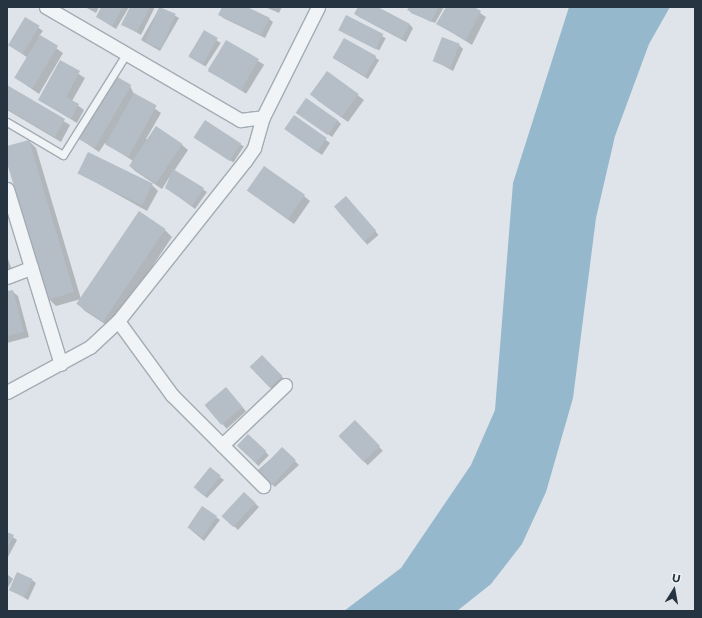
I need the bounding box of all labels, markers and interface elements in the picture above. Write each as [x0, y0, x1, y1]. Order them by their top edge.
north arrow [654, 570, 694, 610]
text: U [671, 571, 682, 586]

